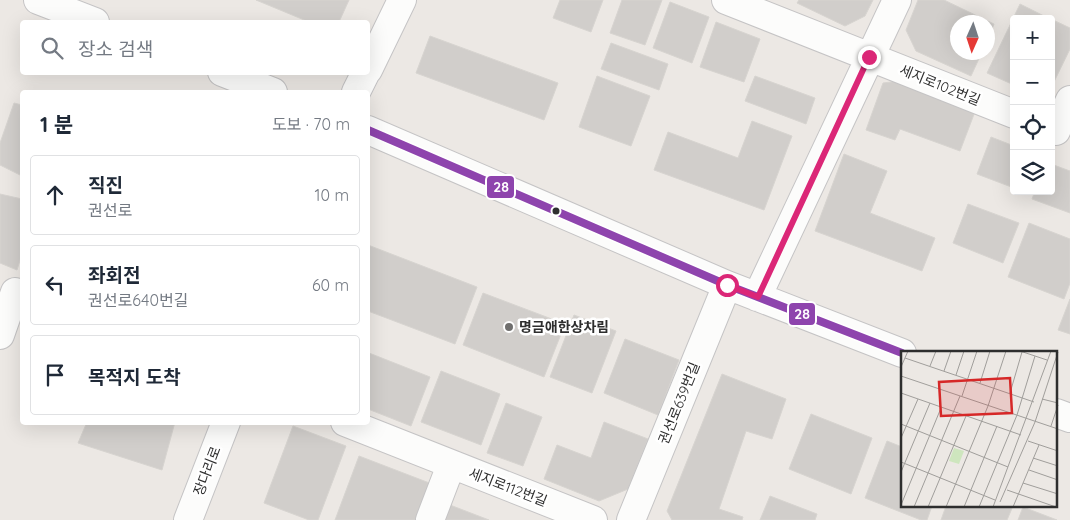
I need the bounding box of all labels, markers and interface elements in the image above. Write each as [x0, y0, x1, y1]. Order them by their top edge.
north arrow [950, 15, 995, 60]
map controls [1010, 15, 1055, 195]
button: + [1010, 15, 1055, 60]
search box [20, 20, 370, 75]
icon: search [38, 34, 66, 62]
text: 장소 검색 [78, 37, 153, 61]
route end [858, 46, 881, 69]
button: − [1010, 60, 1055, 105]
street label: 세지로102번길 [897, 61, 983, 109]
button: locate [1010, 105, 1055, 150]
text: 1 분 [40, 111, 73, 137]
text: 도보 · 70 m [272, 114, 350, 134]
button: layers [1010, 150, 1055, 195]
text: 직진 [88, 173, 123, 197]
line badge: 28 [486, 175, 515, 199]
text: 28 [493, 178, 509, 196]
icon: ahead [41, 181, 69, 209]
text: 10 m [315, 185, 349, 205]
text: 권선로 [88, 200, 132, 220]
unlabelled marker [551, 206, 561, 216]
text: 좌회전 [88, 263, 140, 287]
icon: left [41, 271, 69, 299]
route start [716, 274, 739, 297]
text: 60 m [312, 275, 349, 295]
text: 권선로640번길 [88, 290, 188, 310]
line badge: 28 [788, 302, 816, 326]
text: 28 [794, 305, 810, 323]
place label: 명금애한상차림 [519, 318, 609, 336]
marker: 명금애한상차림 [503, 321, 515, 333]
inset map [901, 351, 1058, 508]
street label: 권선로639번길 [654, 359, 704, 447]
icon: arrive [41, 361, 69, 389]
text: 목적지 도착 [88, 365, 181, 389]
street label: 장다리로 [189, 444, 225, 498]
street label: 세지로112번길 [466, 464, 550, 510]

